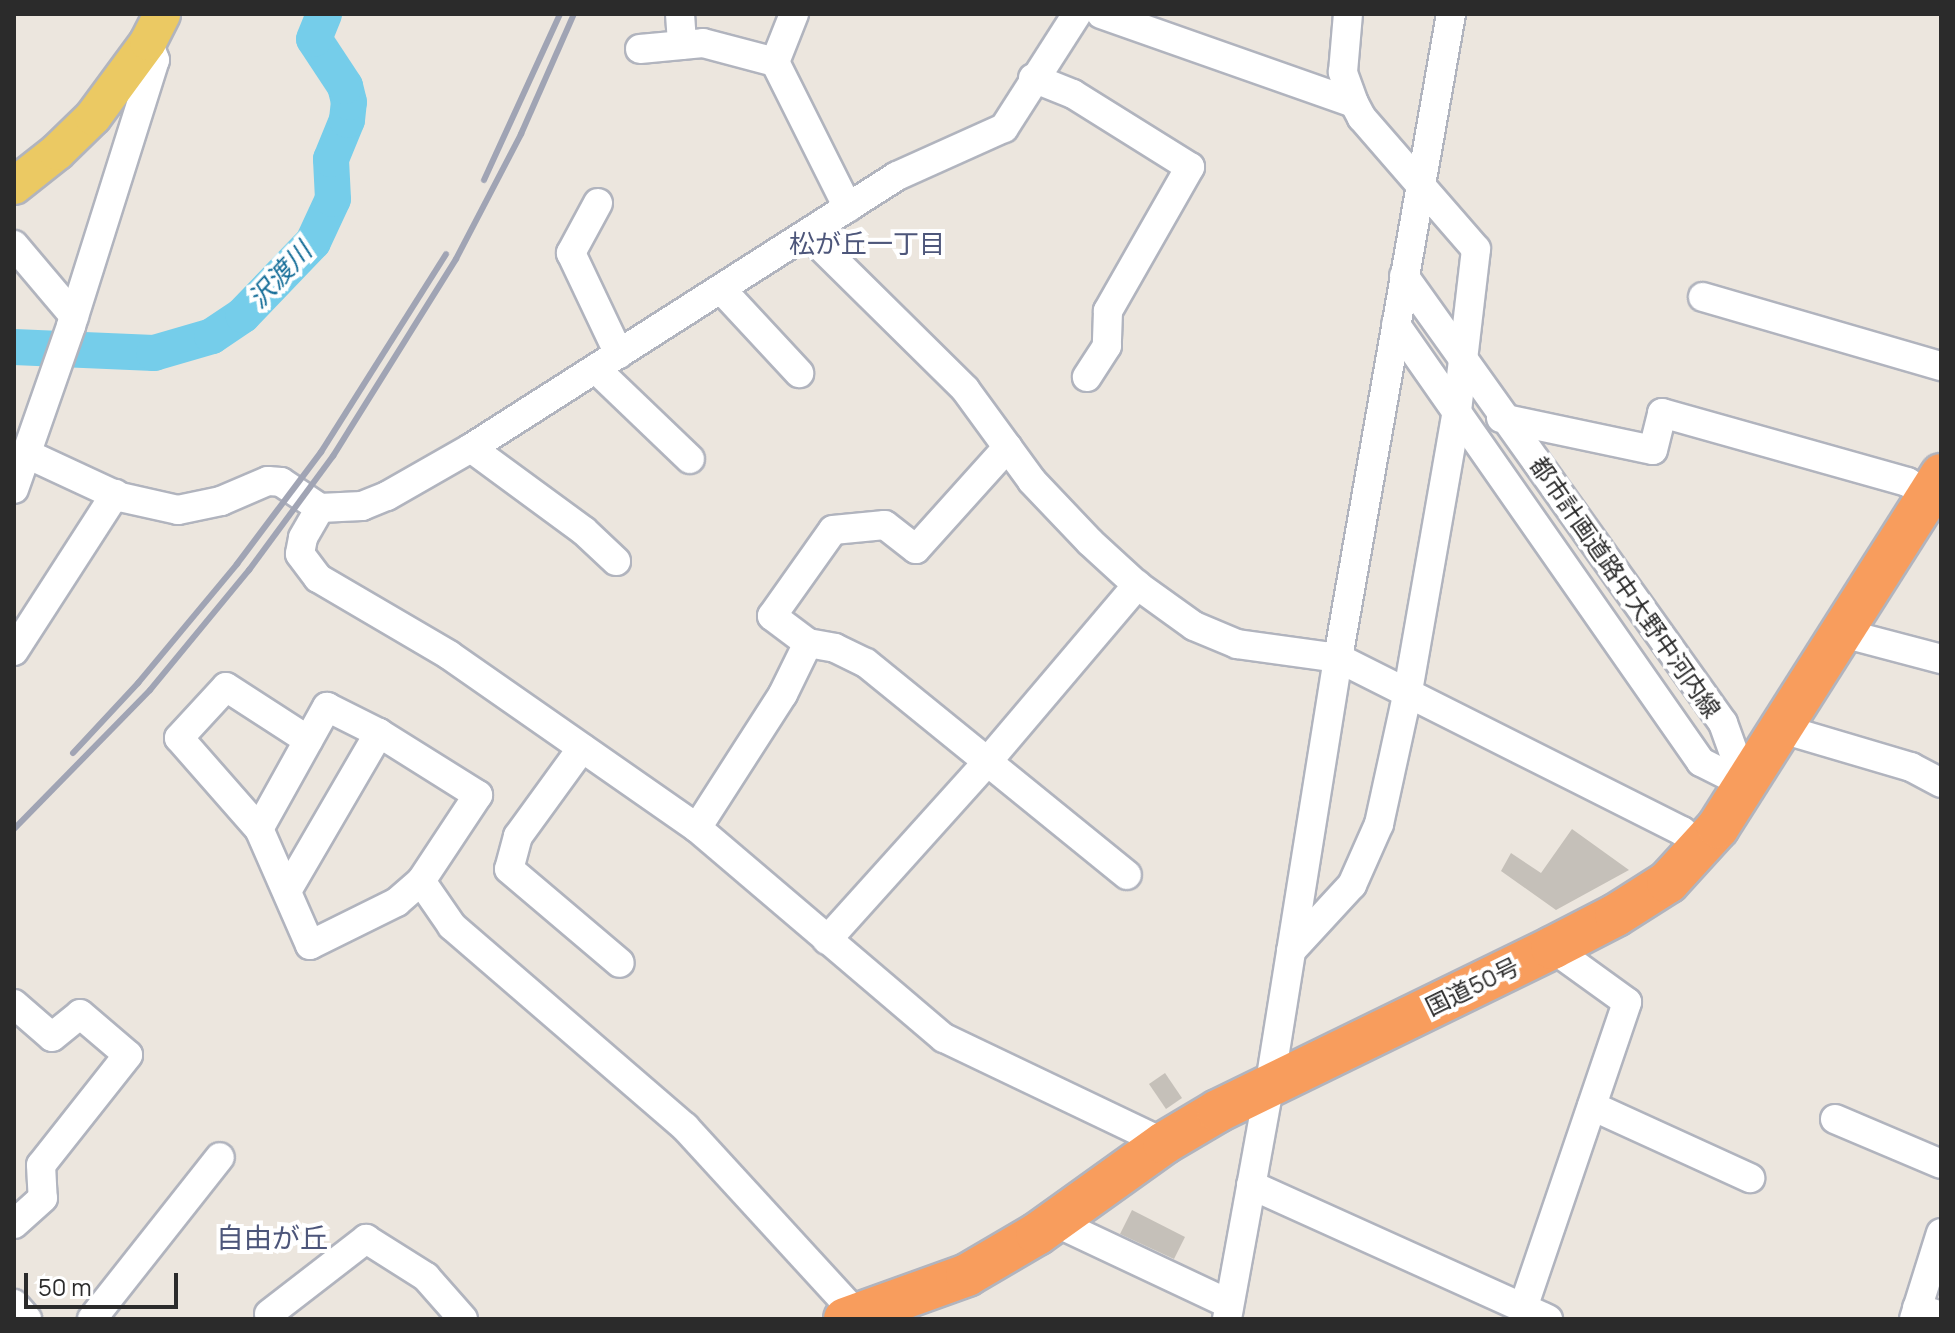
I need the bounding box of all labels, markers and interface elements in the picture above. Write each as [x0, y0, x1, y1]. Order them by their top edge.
district label: 松が丘一丁目 [789, 228, 945, 260]
water label: 沢渡川 [242, 236, 318, 314]
street label: 都市計画道路中大野中河内線 [1525, 451, 1727, 723]
street label: 国道50号 [1421, 951, 1523, 1021]
district label: 自由が丘 [216, 1220, 328, 1254]
scale bar [28, 1257, 182, 1307]
text: 50 m [38, 1270, 92, 1303]

